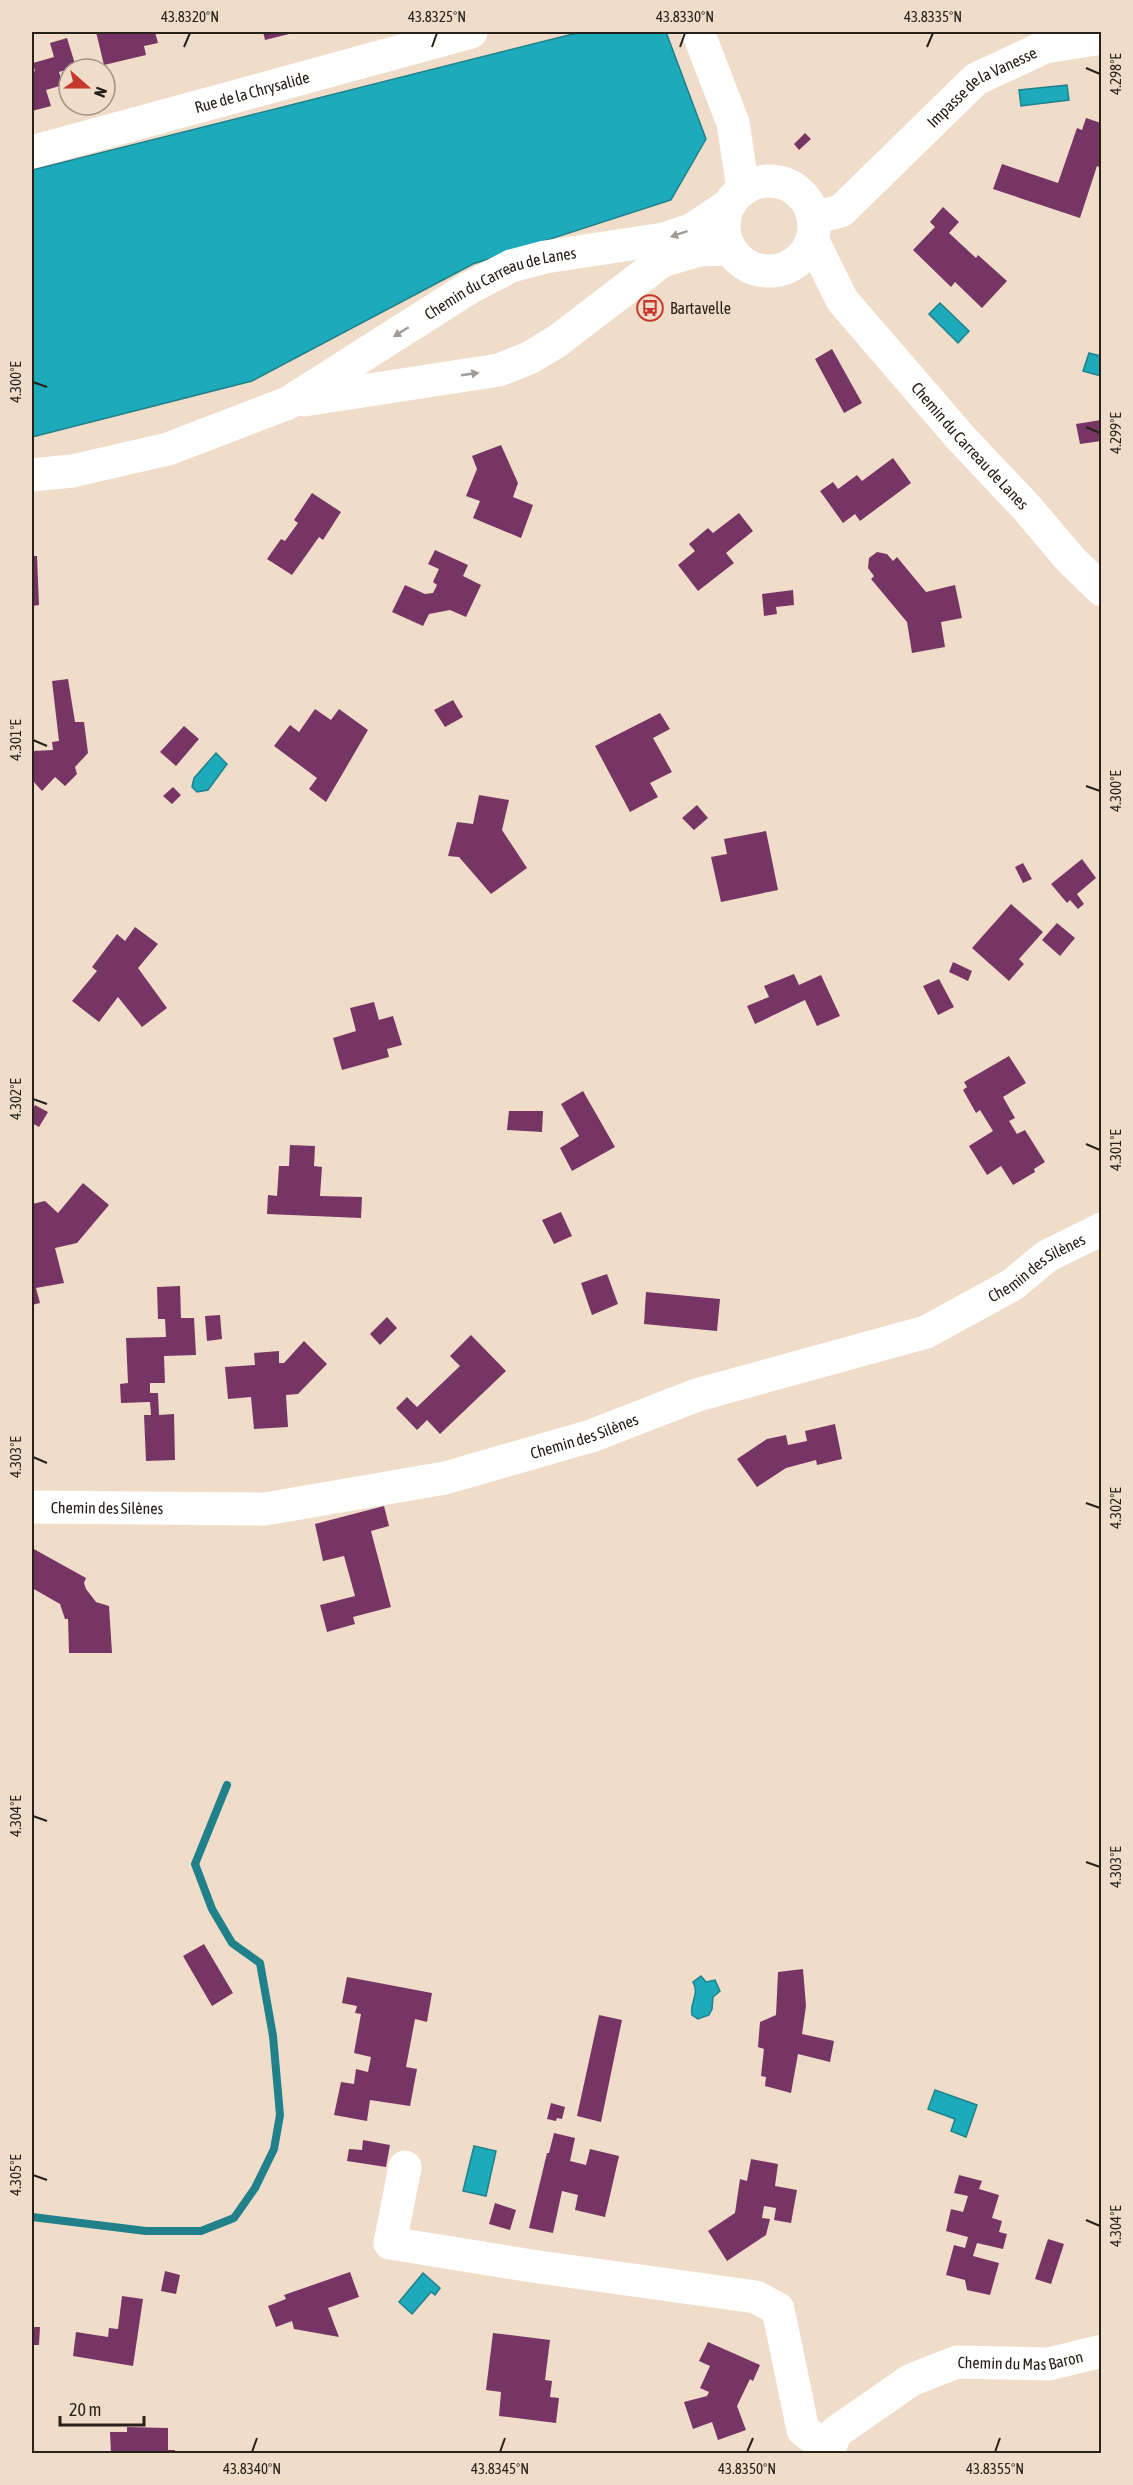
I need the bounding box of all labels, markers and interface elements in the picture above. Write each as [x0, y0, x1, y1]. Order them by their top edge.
text: 43.8320°N [161, 8, 219, 25]
text: 43.8325°N [408, 8, 466, 25]
text: 43.8330°N [656, 8, 714, 25]
text: 43.8335°N [904, 8, 962, 25]
street label: Impasse de la Vanesse [923, 43, 1039, 131]
text: 4.298°E [1107, 53, 1124, 95]
north arrow [57, 57, 117, 117]
street label: Rue de la Chrysalide [192, 68, 311, 116]
text: N [91, 85, 111, 100]
one-way arrow [670, 229, 688, 239]
street label: Chemin du Carreau de Lanes [421, 243, 578, 323]
bus stop icon: Bartavelle [635, 293, 665, 323]
place label: Bartavelle [670, 299, 731, 317]
one-way arrow [393, 327, 409, 338]
text: 4.300°E [7, 361, 24, 403]
one-way arrow [460, 369, 479, 378]
street label: Chemin du Carreau de Lanes [908, 379, 1033, 513]
text: 4.299°E [1107, 412, 1124, 454]
text: 4.301°E [7, 719, 24, 761]
text: 4.300°E [1107, 770, 1124, 812]
text: 4.302°E [7, 1078, 24, 1120]
text: 4.301°E [1107, 1129, 1124, 1171]
street label: Chemin des Silènes [985, 1230, 1088, 1305]
street label: Chemin des Silènes [528, 1410, 641, 1462]
text: 4.303°E [7, 1436, 24, 1478]
text: 4.302°E [1107, 1487, 1124, 1529]
street label: Chemin des Silènes [51, 1498, 164, 1517]
text: 4.304°E [7, 1795, 24, 1837]
text: 4.303°E [1107, 1846, 1124, 1888]
text: 4.305°E [7, 2154, 24, 2196]
text: 4.304°E [1107, 2205, 1124, 2247]
street label: Chemin du Mas Baron [957, 2347, 1085, 2373]
scale bar [60, 2389, 144, 2427]
text: 20 m [69, 2399, 101, 2420]
text: 43.8340°N [223, 2460, 281, 2477]
text: 43.8345°N [471, 2460, 529, 2477]
text: 43.8350°N [718, 2460, 776, 2477]
text: 43.8355°N [966, 2460, 1024, 2477]

